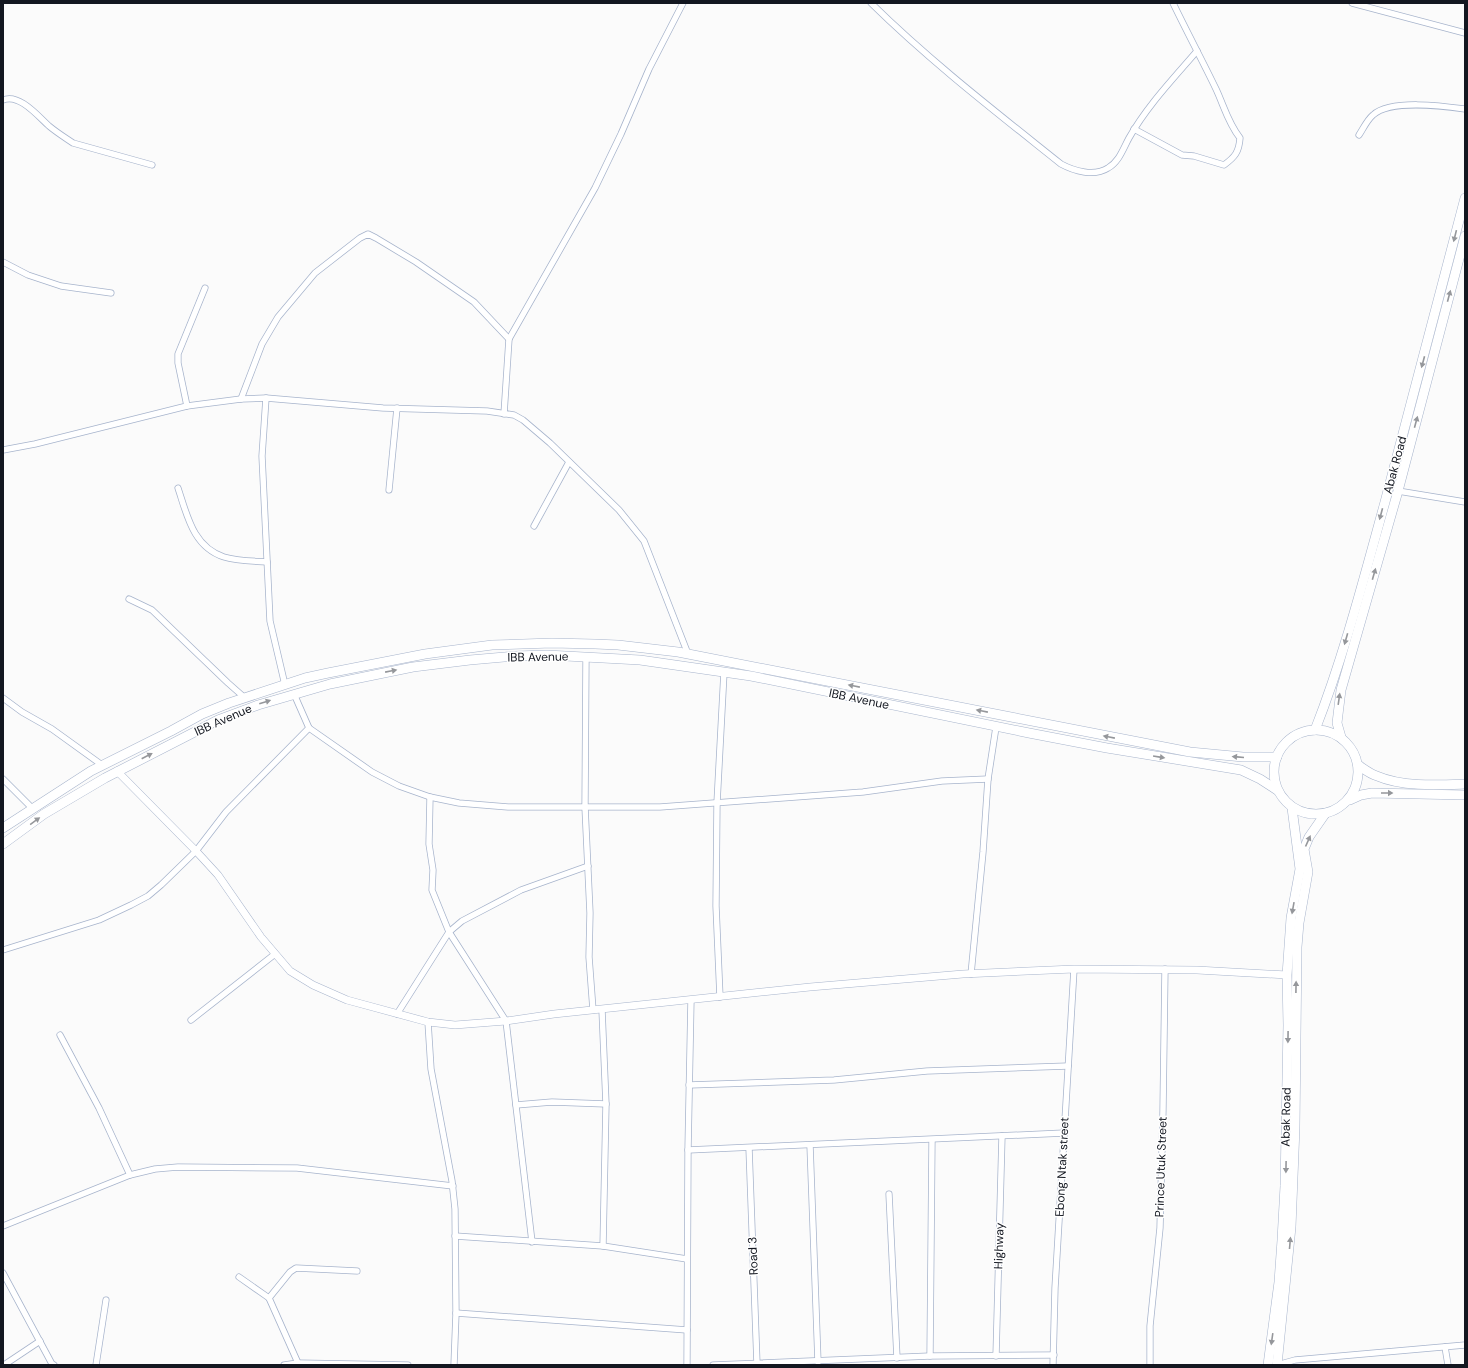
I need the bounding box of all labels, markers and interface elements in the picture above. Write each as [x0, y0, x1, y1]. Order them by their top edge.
one-way arrow [1452, 230, 1458, 242]
one-way arrow [1446, 290, 1452, 302]
one-way arrow [1420, 356, 1426, 368]
one-way arrow [1413, 415, 1419, 427]
street label: Abak Road [1380, 434, 1410, 496]
one-way arrow [1378, 509, 1384, 521]
one-way arrow [1371, 568, 1377, 580]
one-way arrow [1343, 634, 1349, 646]
street label: IBB Avenue [507, 648, 569, 666]
one-way arrow [385, 667, 397, 673]
one-way arrow [848, 682, 860, 688]
street label: IBB Avenue [827, 685, 891, 713]
one-way arrow [1336, 693, 1342, 705]
one-way arrow [260, 699, 272, 705]
street label: IBB Avenue [192, 700, 254, 740]
one-way arrow [976, 708, 988, 714]
one-way arrow [1103, 733, 1115, 739]
one-way arrow [141, 753, 153, 759]
one-way arrow [1232, 753, 1244, 760]
one-way arrow [1153, 754, 1165, 760]
one-way arrow [1381, 790, 1394, 796]
one-way arrow [29, 817, 40, 825]
one-way arrow [1305, 835, 1311, 846]
one-way arrow [1290, 902, 1296, 914]
one-way arrow [1293, 980, 1299, 993]
one-way arrow [1285, 1031, 1291, 1044]
street label: Abak Road [1277, 1087, 1295, 1147]
street label: Ebong Ntak street [1051, 1116, 1073, 1217]
street label: Prince Utuk Street [1151, 1116, 1171, 1218]
one-way arrow [1283, 1161, 1289, 1174]
street label: Highway [990, 1222, 1008, 1270]
street label: Road 3 [744, 1237, 762, 1275]
one-way arrow [1287, 1237, 1293, 1249]
one-way arrow [1268, 1333, 1275, 1345]

